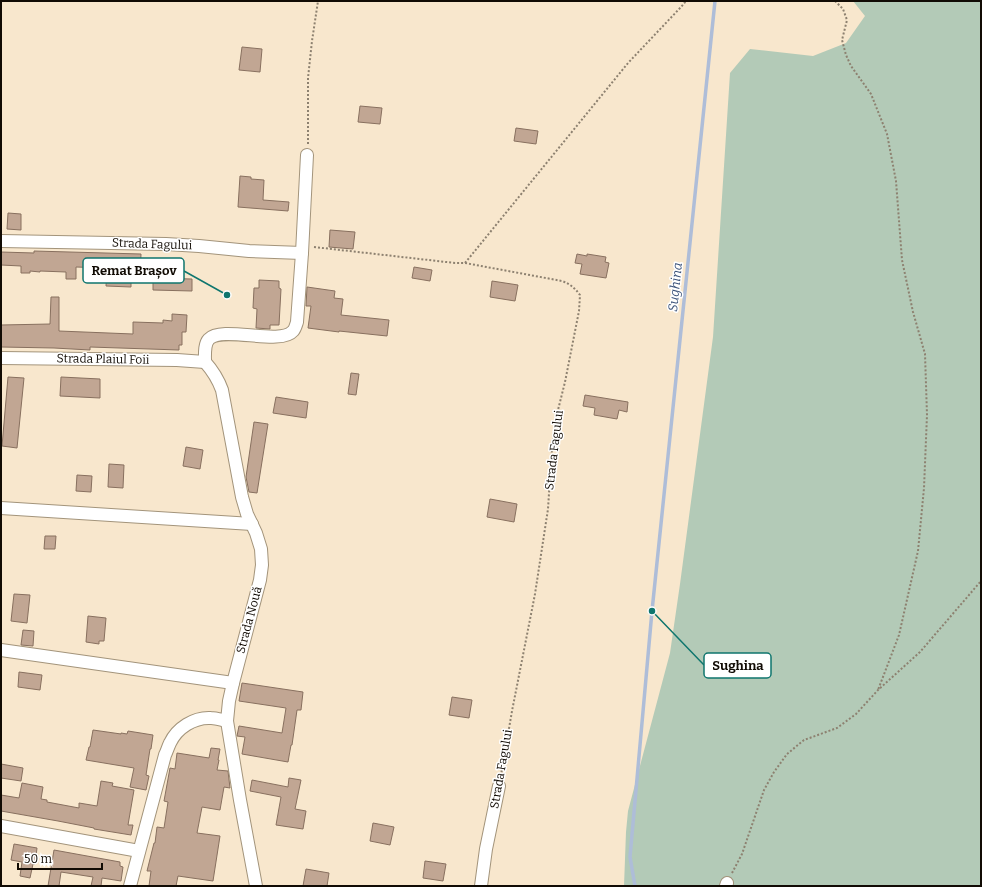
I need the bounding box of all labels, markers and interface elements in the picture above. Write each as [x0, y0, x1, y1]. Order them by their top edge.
street label: Strada Fagului [112, 236, 193, 252]
callout: Remat Brașov [83, 258, 184, 283]
water label: Sughina [665, 262, 685, 312]
text: Remat Brașov [92, 263, 177, 279]
street label: Strada Plaiul Foii [57, 351, 150, 367]
street label: Strada Fagului [542, 409, 566, 491]
street label: Strada Nouă [233, 584, 265, 655]
callout: Sughina [704, 653, 771, 678]
text: Sughina [712, 658, 764, 673]
street label: Strada Fagului [487, 728, 515, 810]
scale bar [18, 845, 102, 871]
text: 50 m [24, 852, 53, 866]

